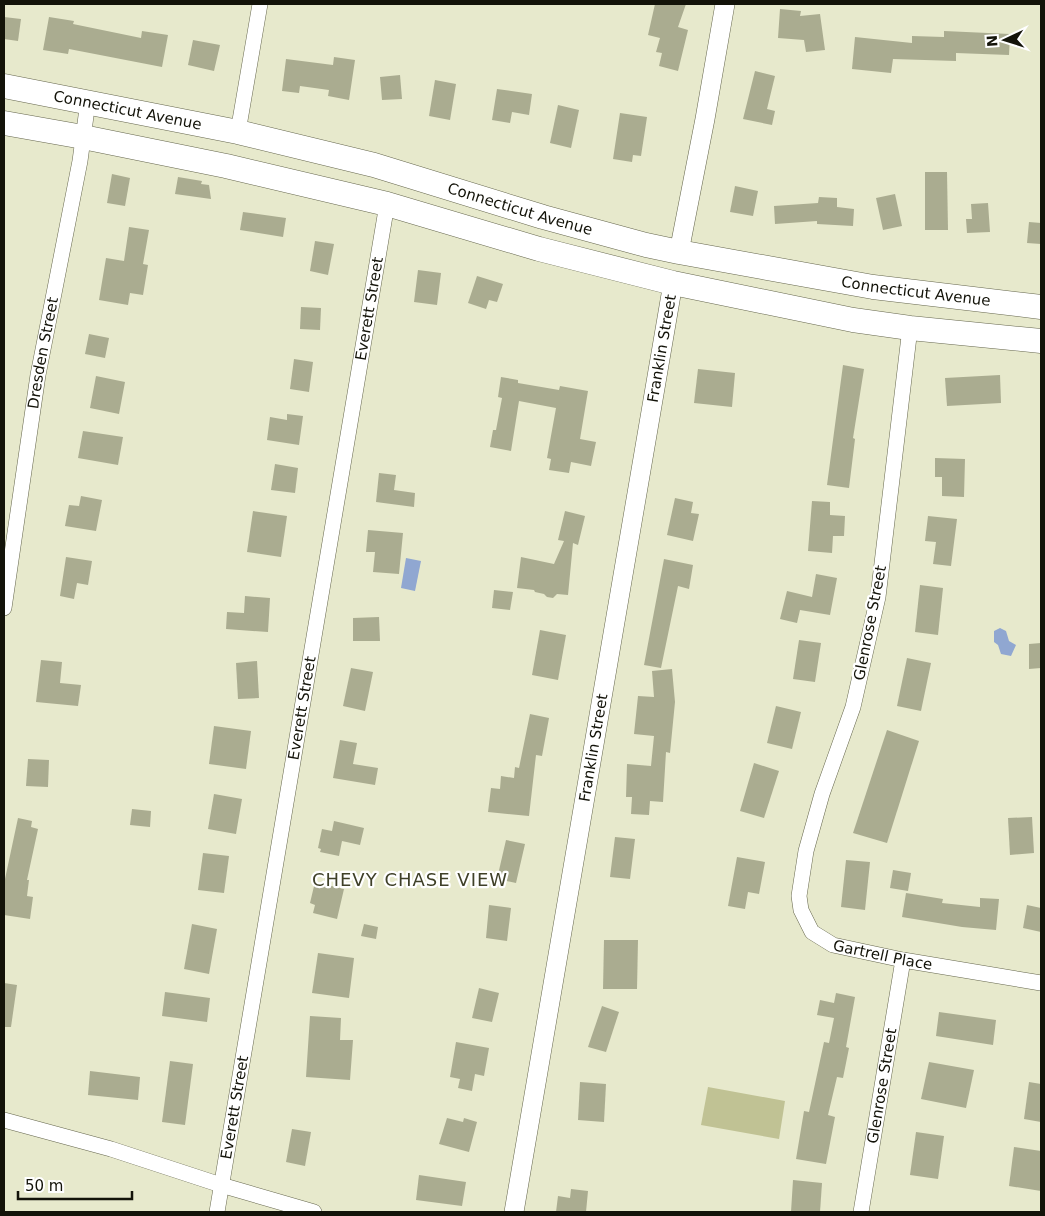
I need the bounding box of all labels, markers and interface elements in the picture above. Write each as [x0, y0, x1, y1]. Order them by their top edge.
north arrow [980, 15, 1030, 65]
text: N [984, 35, 1000, 47]
street label: Connecticut Avenue [52, 87, 203, 134]
street label: Connecticut Avenue [445, 179, 595, 239]
street label: Everett Street [352, 255, 387, 362]
street label: Connecticut Avenue [840, 272, 992, 310]
street label: Franklin Street [644, 293, 680, 404]
street label: Dresden Street [24, 296, 62, 410]
street label: Glenrose Street [850, 564, 890, 682]
street label: Everett Street [284, 655, 320, 761]
street label: Franklin Street [575, 692, 612, 803]
district label: CHEVY CHASE VIEW [312, 869, 508, 890]
street label: Gartrell Place [831, 936, 934, 974]
street label: Glenrose Street [864, 1026, 901, 1145]
street label: Everett Street [217, 1054, 252, 1161]
scale bar [18, 1168, 131, 1200]
text: 50 m [25, 1177, 63, 1195]

